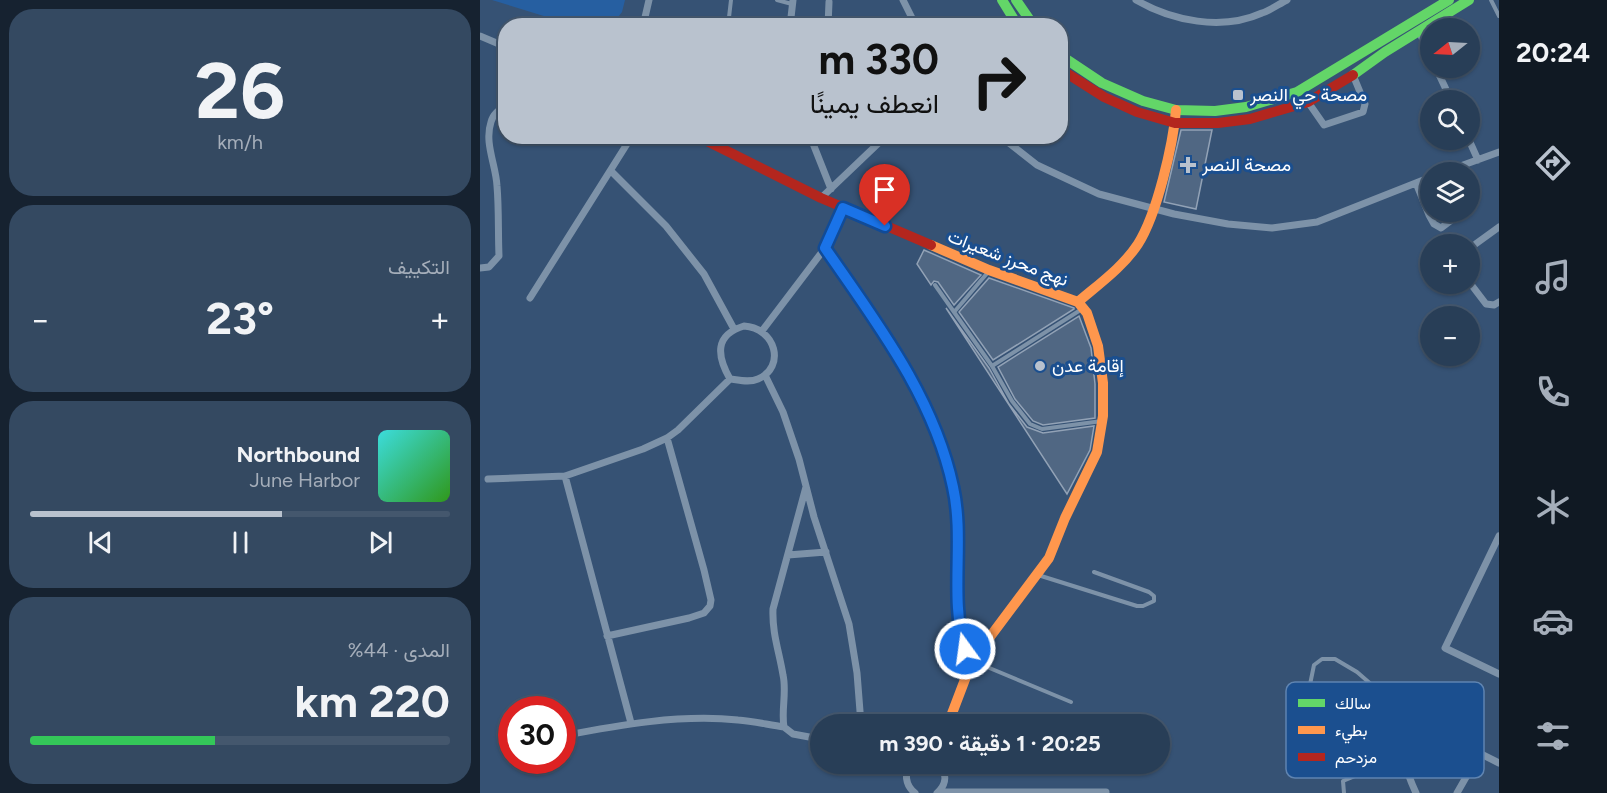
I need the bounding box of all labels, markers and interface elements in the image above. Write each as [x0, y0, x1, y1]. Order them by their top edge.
north arrow [1420, 18, 1480, 78]
map controls [1420, 18, 1480, 366]
text: 330 m [818, 34, 939, 85]
text: 20:24 [1516, 36, 1590, 69]
icon: right [960, 42, 1038, 120]
text: 26 [195, 44, 285, 138]
place label: مصحة حي النصر [1249, 84, 1367, 110]
text: انعطف يمينًا [810, 87, 939, 120]
marker: مصحة حي النصر [1231, 88, 1245, 102]
button: search [1420, 90, 1480, 150]
text: km/h [217, 130, 263, 154]
icon: directions [1532, 142, 1574, 184]
place label: مصحة النصر [1201, 154, 1291, 176]
marker: مصحة النصر [1179, 156, 1197, 174]
button: layers [1420, 162, 1480, 222]
pin [859, 164, 910, 226]
icon: arrive [868, 173, 901, 206]
street label: نهج محرز شعيرات [944, 225, 1071, 292]
button: + [1420, 234, 1480, 294]
text: التكييف [388, 255, 450, 279]
icon: music [1532, 256, 1574, 298]
text: 23° [206, 291, 274, 345]
text: − [30, 300, 51, 339]
text: + [429, 300, 450, 339]
button: − [1420, 306, 1480, 366]
place label: إقامة عدن [1052, 355, 1124, 378]
marker: إقامة عدن [1033, 359, 1047, 373]
icon: phone [1532, 371, 1574, 413]
text: Northbound [237, 441, 360, 468]
text: June Harbor [249, 468, 360, 492]
icon: climate [1532, 486, 1574, 528]
icon: previous [84, 526, 117, 559]
icon: pause [224, 526, 257, 559]
icon: next [364, 526, 397, 559]
icon: car [1532, 600, 1574, 642]
position arrow [933, 617, 997, 681]
text: المدى · 44% [348, 638, 450, 662]
text: 220 km [295, 674, 450, 728]
legend [1286, 682, 1484, 778]
text: سالك [1335, 694, 1371, 713]
speed limit sign: 30 [498, 696, 576, 774]
icon: filters [1532, 715, 1574, 757]
text: بطيء [1335, 721, 1367, 744]
text: 20:25 · 1 دقيقة · 390 m [879, 730, 1101, 757]
text: مزدحم [1335, 748, 1377, 768]

